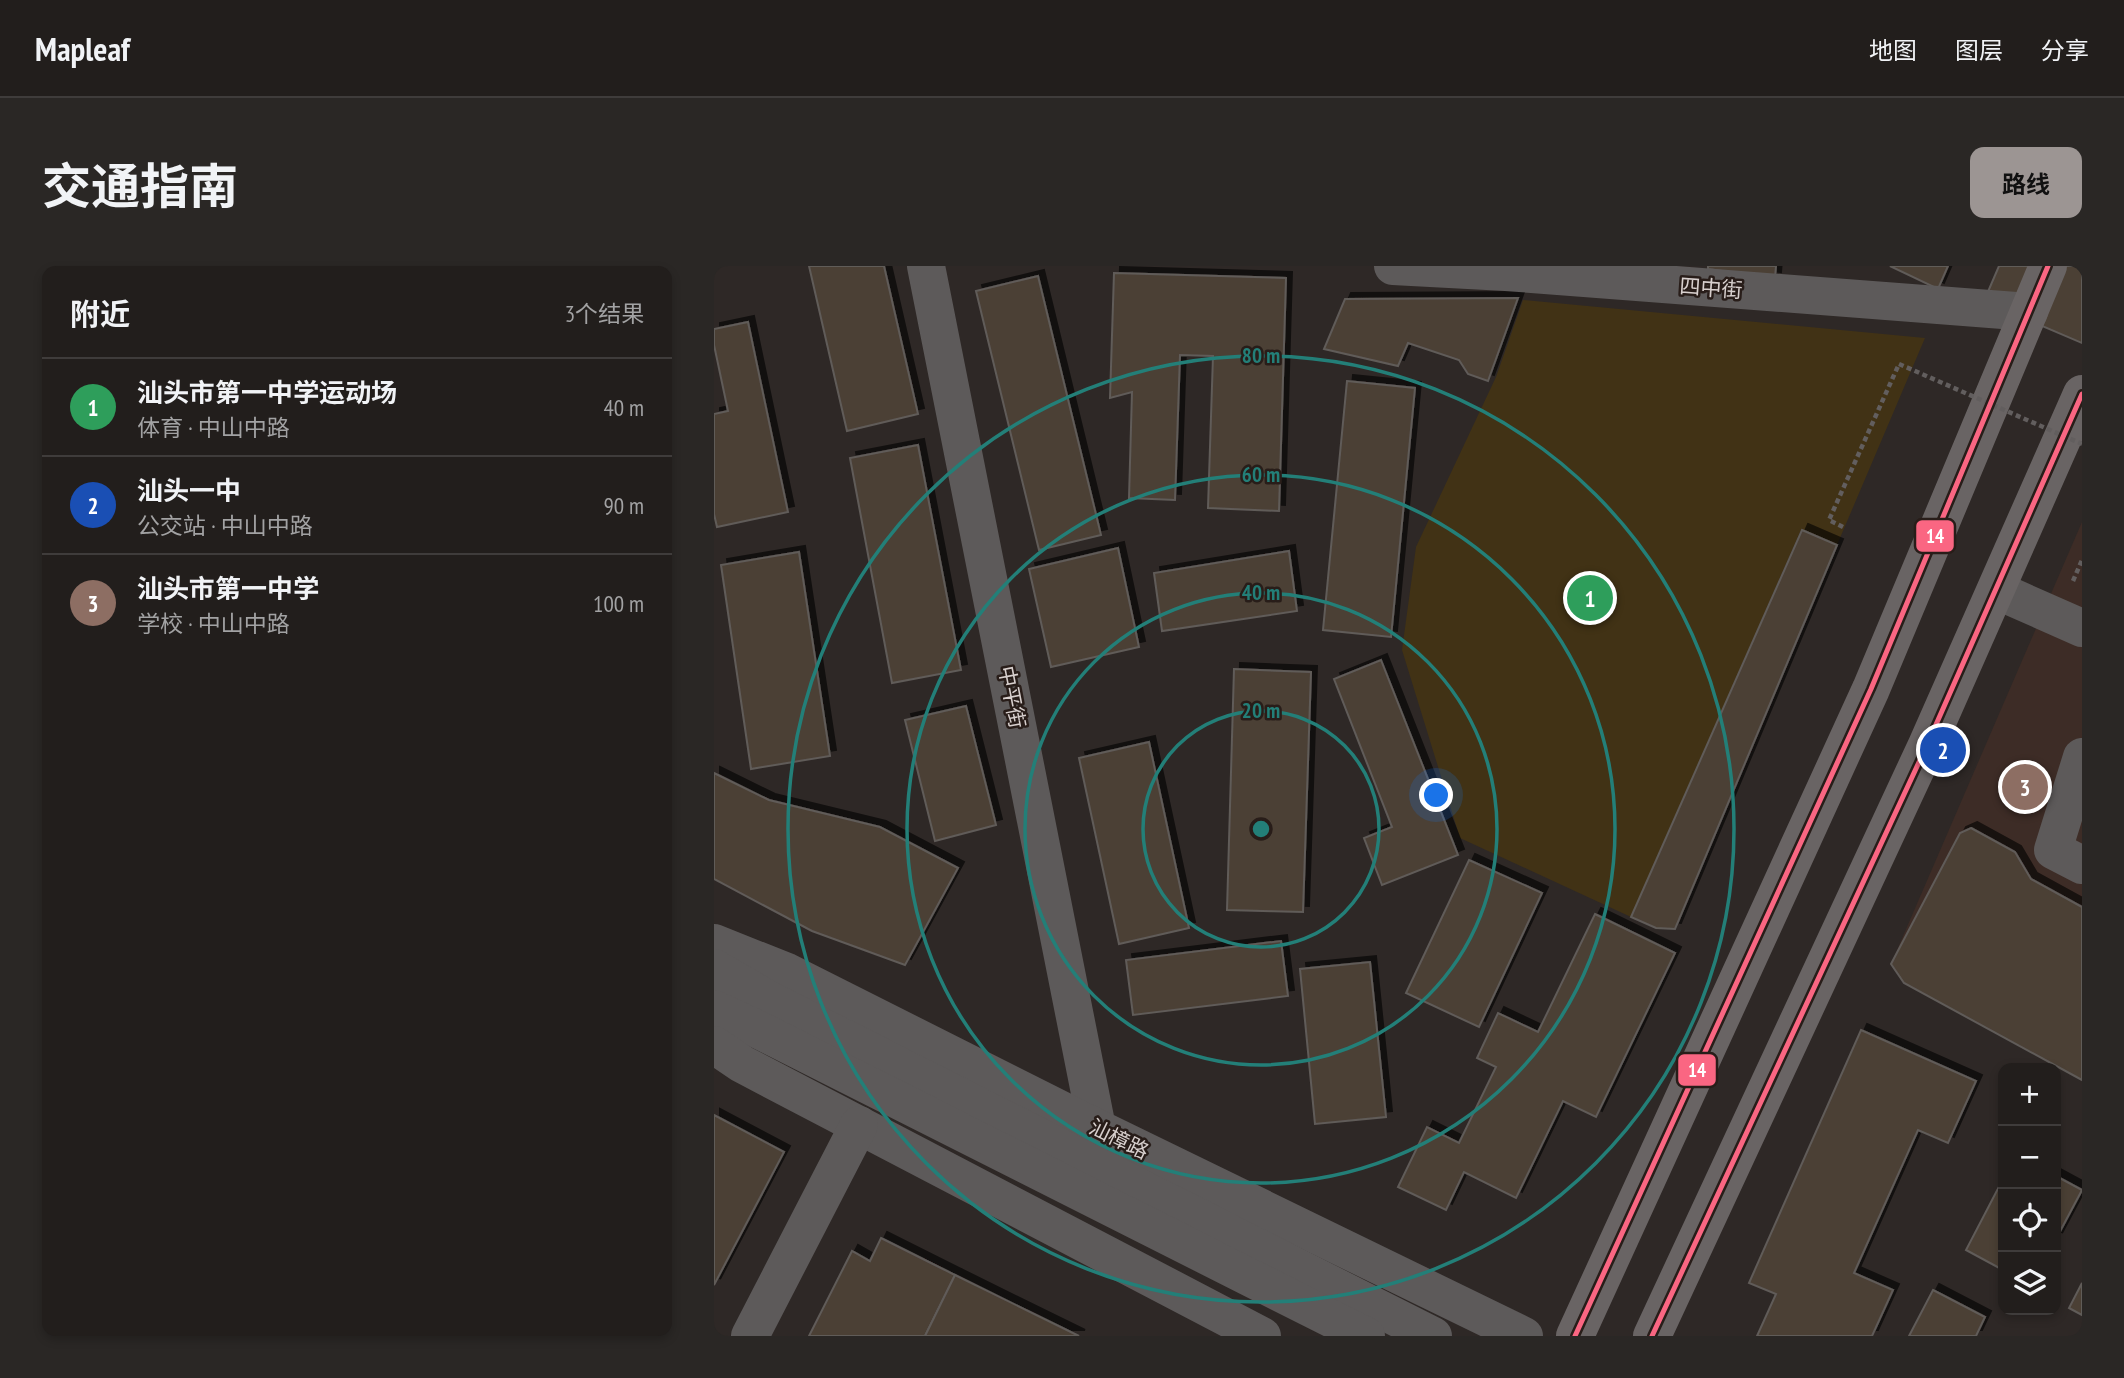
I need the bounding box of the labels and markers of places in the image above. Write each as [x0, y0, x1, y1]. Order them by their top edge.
pin: 1 [1567, 572, 1613, 624]
pin: 2 [1920, 724, 1966, 776]
pin: 3 [2002, 761, 2048, 813]
centre of rings [1249, 817, 1273, 841]

